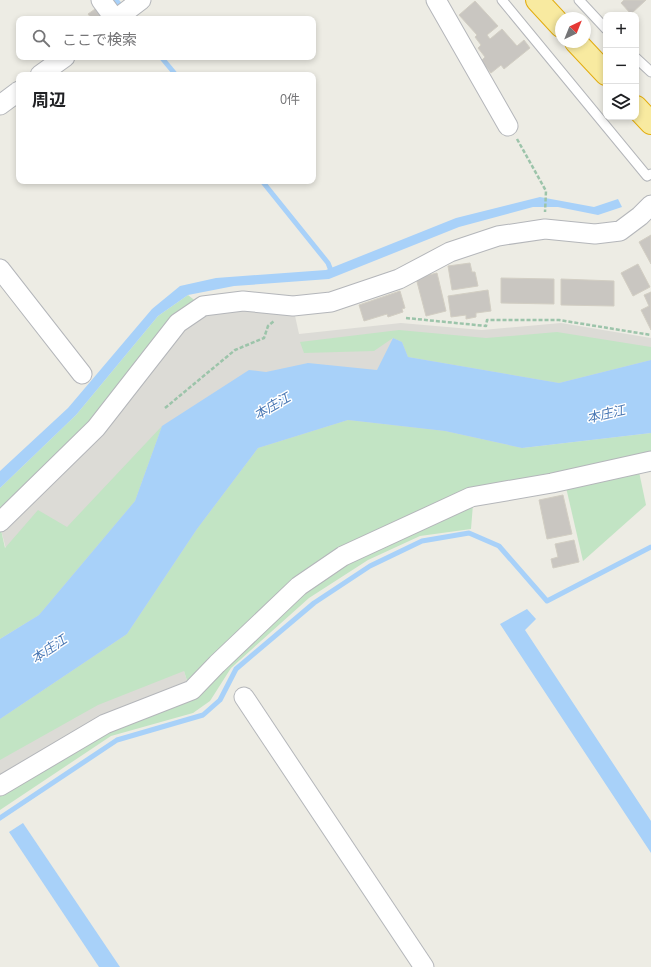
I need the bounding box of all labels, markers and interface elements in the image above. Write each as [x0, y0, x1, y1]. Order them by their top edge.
north arrow [555, 12, 591, 48]
map controls [603, 12, 639, 120]
button: + [603, 12, 639, 48]
search box [16, 16, 316, 60]
icon: search [30, 27, 52, 49]
text: ここで検索 [62, 30, 137, 49]
button: − [603, 48, 639, 84]
button: layers [603, 84, 639, 120]
text: 周辺 [32, 89, 66, 111]
text: 0件 [280, 91, 300, 108]
water label: 本庄江 [251, 388, 295, 423]
water label: 本庄江 [585, 401, 629, 427]
water label: 本庄江 [28, 630, 72, 667]

